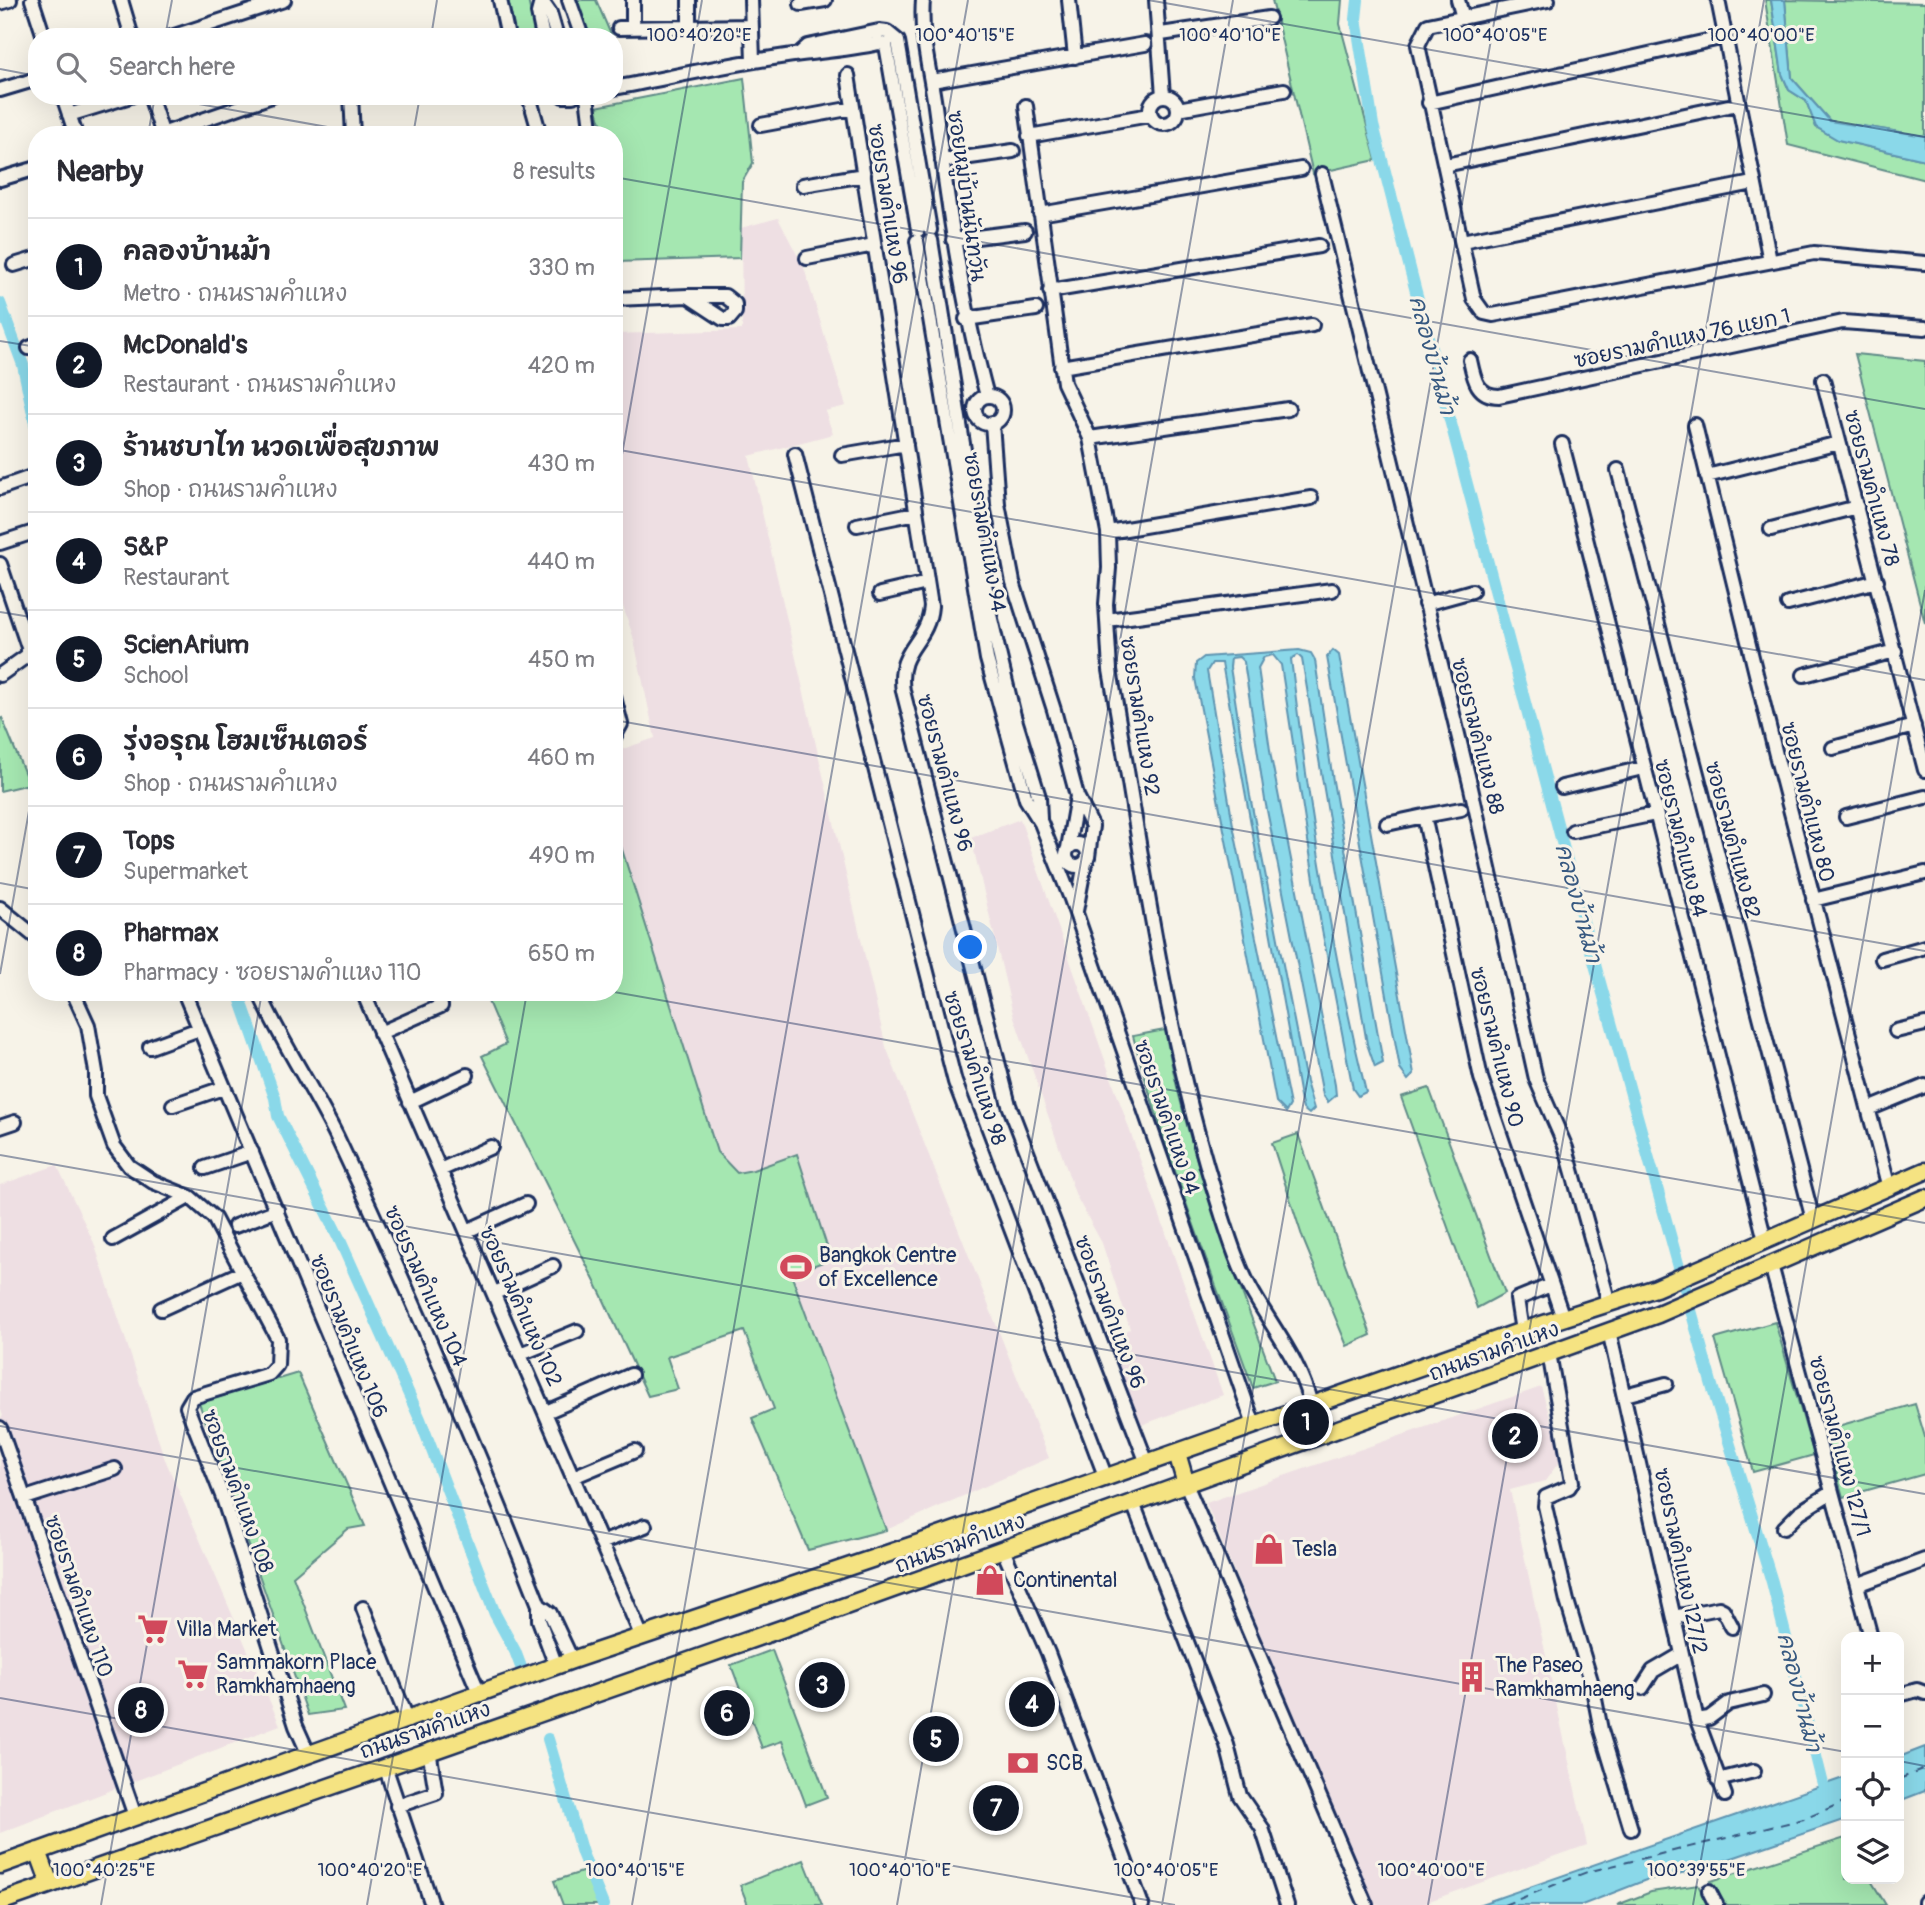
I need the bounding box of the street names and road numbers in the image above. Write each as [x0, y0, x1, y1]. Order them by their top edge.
street label: ซอยหมู่บ้านนันทวัน [939, 109, 992, 284]
street label: ซอยรามคําแหง 96 [861, 122, 914, 286]
street label: ซอยรามคำแหง 76 แยก 1 [1571, 302, 1793, 375]
street label: ซอยรามคำแหง 78 [1838, 407, 1905, 569]
street label: ซอยรามคําแหง 94 [957, 450, 1012, 614]
street label: ซอยรามคําแหง 92 [1114, 634, 1165, 798]
street label: ซอยรามคำแหง 88 [1445, 655, 1510, 817]
street label: ซอยรามคําแหง 96 [910, 691, 979, 855]
street label: ซอยรามคำแหง 80 [1775, 719, 1840, 885]
street label: ซอยรามคำแหง 84 [1648, 756, 1713, 920]
street label: ซอยรามคำแหง 82 [1699, 759, 1766, 922]
street label: ซอยรามคำแหง 90 [1464, 964, 1529, 1130]
street label: ซอยรามคําแหง 98 [937, 988, 1012, 1149]
street label: ซอยรามคําแหง 94 [1127, 1036, 1206, 1198]
street label: ซอยรามคําแหง 104 [378, 1201, 473, 1371]
street label: ซอยรามคําแหง 102 [473, 1222, 568, 1391]
street label: ซอยรามคําแหง 96 [1068, 1232, 1151, 1393]
street label: ซอยรามคําแหง 106 [303, 1251, 394, 1422]
street label: ถนนรามคำแหง [1425, 1315, 1563, 1387]
street label: ซอยรามคำแหง 127/1 [1802, 1353, 1877, 1539]
street label: ซอยรามคำแหง 108 [195, 1406, 280, 1577]
street label: ซอยรามคำแหง 127/2 [1648, 1466, 1713, 1657]
street label: ถนนรามคำแหง [891, 1507, 1029, 1579]
street label: ซอยรามคำแหง 110 [38, 1511, 119, 1681]
street label: ถนนรามคำแหง [356, 1695, 494, 1765]

